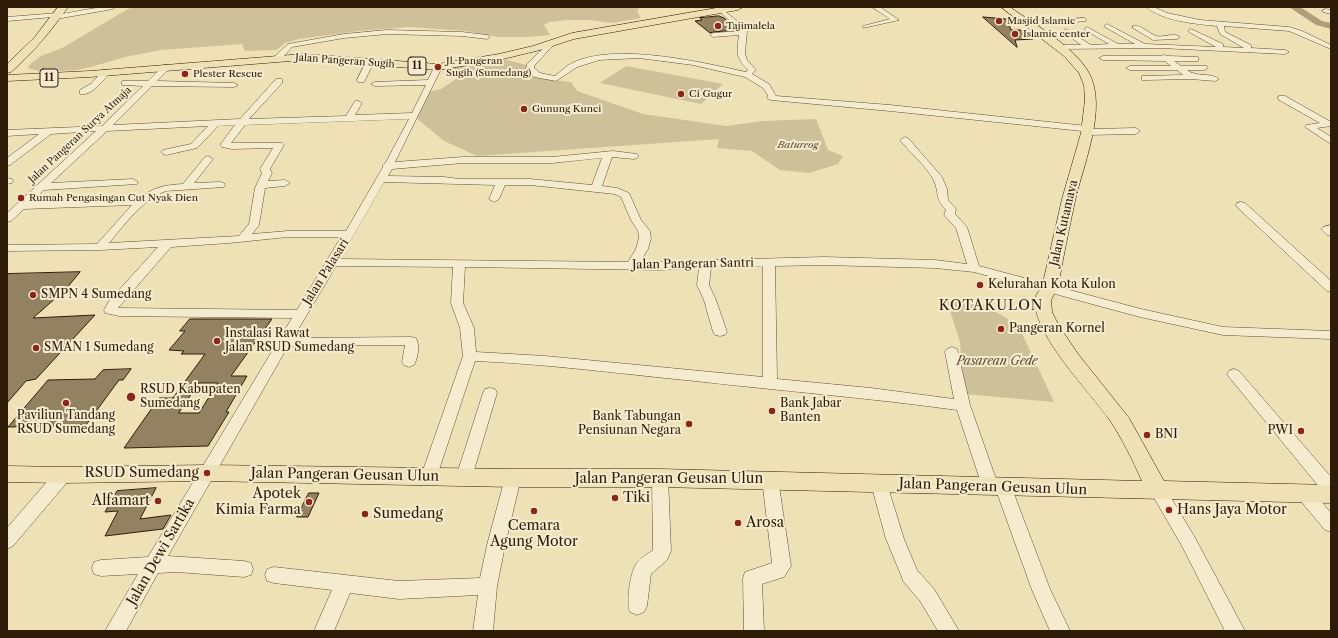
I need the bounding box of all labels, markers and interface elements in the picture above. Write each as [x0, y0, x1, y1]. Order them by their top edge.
place label: Masjid Islamic [1007, 15, 1075, 27]
marker: Masjid Islamic [994, 16, 1004, 26]
place label: Tajimalela [726, 20, 775, 32]
marker: Tajimalela [713, 21, 723, 31]
place label: Islamic center [1023, 28, 1090, 40]
marker: Islamic center [1010, 29, 1020, 39]
street label: Jalan Pangeran Sugih [295, 52, 395, 70]
place label: Jl. Pangeran Sugih (Sumedang) [446, 55, 531, 78]
road number: 11 [408, 57, 426, 75]
marker: Jl. Pangeran Sugih (Sumedang) [433, 62, 443, 72]
place label: Plester Rescue [193, 68, 263, 80]
road number: 11 [40, 69, 58, 87]
marker: Plester Rescue [180, 69, 190, 79]
street label: Jalan Pangeran Surya Atmaja [26, 84, 134, 186]
place label: Ci Gugur [689, 88, 732, 100]
marker: Ci Gugur [676, 89, 686, 99]
place label: Gunung Kunci [532, 103, 601, 115]
marker: Gunung Kunci [519, 104, 529, 114]
park label: Batureog [777, 139, 819, 151]
street label: Jalan Kutamaya [1047, 178, 1081, 268]
place label: Rumah Pengasingan Cut Nyak Dien [29, 192, 198, 204]
marker: Rumah Pengasingan Cut Nyak Dien [16, 193, 26, 203]
street label: Jalan Palasari [300, 236, 352, 308]
street label: Jalan Pangeran Santri [632, 256, 754, 272]
place label: Kelurahan Kota Kulon [988, 278, 1116, 292]
marker: Kelurahan Kota Kulon [975, 280, 985, 290]
place label: SMPN 4 Sumedang [41, 288, 151, 302]
marker: SMPN 4 Sumedang [28, 290, 38, 300]
district label: KOTAKULON [939, 298, 1043, 314]
place label: Pangeran Kornel [1009, 322, 1105, 336]
marker: Pangeran Kornel [996, 324, 1006, 334]
place label: Instalasi Rawat Jalan RSUD Sumedang [225, 327, 354, 355]
marker: Instalasi Rawat Jalan RSUD Sumedang [212, 336, 222, 346]
place label: SMAN 1 Sumedang [44, 341, 153, 355]
marker: SMAN 1 Sumedang [31, 343, 41, 353]
park label: Pasarean Gede [956, 355, 1038, 369]
place label: RSUD Kabupaten Sumedang [140, 383, 241, 411]
marker: RSUD Kabupaten Sumedang [125, 391, 137, 403]
place label: Bank Jabar Banten [780, 397, 841, 425]
marker: Paviliun Tandang RSUD Sumedang [61, 398, 71, 408]
marker: Bank Jabar Banten [767, 406, 777, 416]
place label: Paviliun Tandang RSUD Sumedang [17, 409, 115, 437]
place label: Bank Tabungan Pensiunan Negara [578, 410, 681, 438]
marker: Bank Tabungan Pensiunan Negara [684, 419, 694, 429]
place label: PWI [1267, 424, 1293, 438]
marker: PWI [1296, 426, 1306, 436]
place label: BNI [1155, 428, 1178, 442]
marker: BNI [1142, 430, 1152, 440]
place label: RSUD Sumedang [85, 465, 199, 481]
street label: Jalan Pangeran Geusan Ulun [251, 465, 439, 485]
marker: RSUD Sumedang [202, 468, 212, 478]
street label: Jalan Pangeran Geusan Ulun [575, 471, 763, 487]
street label: Jalan Pangeran Geusan Ulun [899, 475, 1087, 499]
place label: Apotek Kimia Farma [215, 486, 301, 518]
place label: Tiki [623, 490, 650, 506]
place label: Alfamart [92, 493, 150, 509]
marker: Tiki [610, 493, 620, 503]
street label: Jalan Dewi Sartika [124, 496, 198, 608]
marker: Alfamart [153, 496, 163, 506]
marker: Apotek Kimia Farma [304, 497, 314, 507]
place label: Hans Jaya Motor [1177, 502, 1287, 518]
marker: Hans Jaya Motor [1164, 505, 1174, 515]
place label: Sumedang [373, 506, 443, 522]
marker: Cemara Agung Motor [529, 506, 539, 516]
marker: Sumedang [360, 509, 370, 519]
place label: Arosa [746, 515, 784, 531]
place label: Cemara Agung Motor [490, 518, 578, 550]
marker: Arosa [733, 518, 743, 528]

